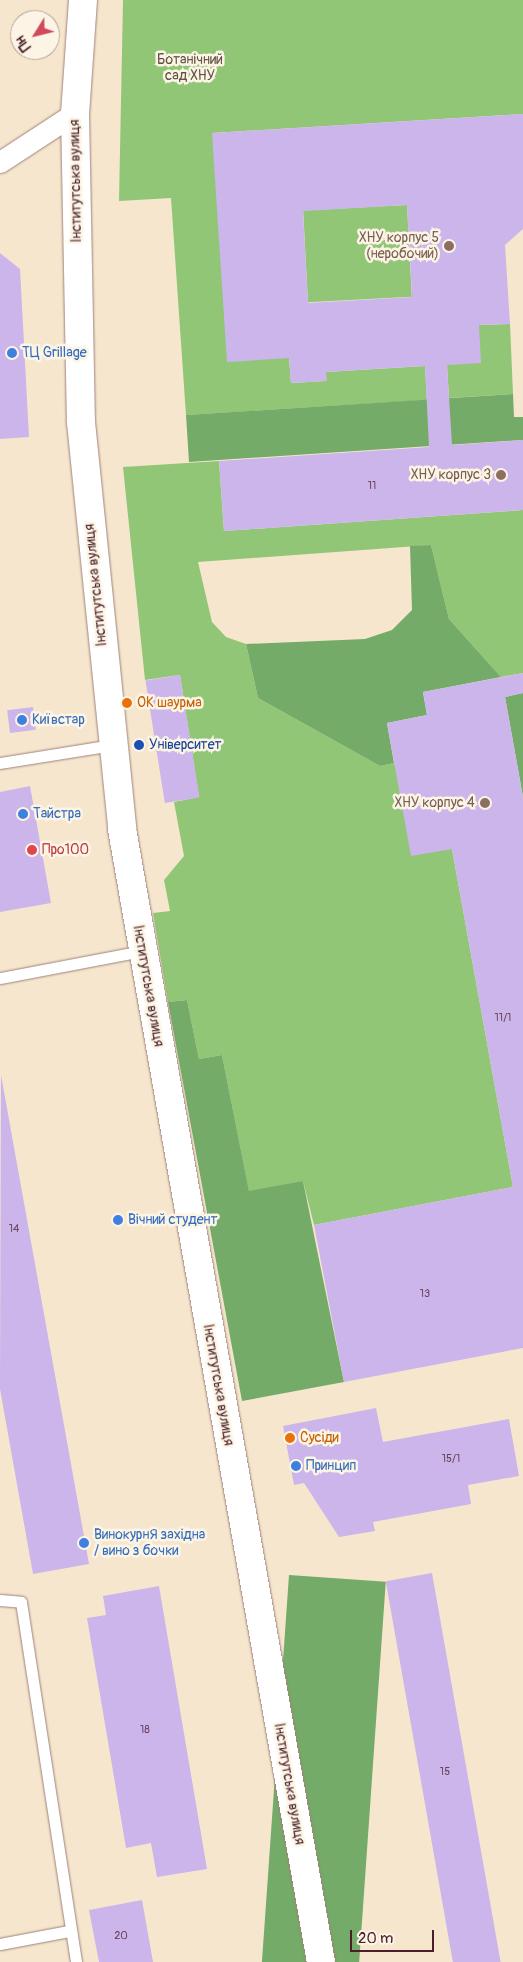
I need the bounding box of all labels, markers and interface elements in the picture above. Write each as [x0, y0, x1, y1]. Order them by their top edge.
north arrow [10, 10, 60, 60]
text: Пн [12, 32, 35, 55]
park label: Ботанічний сад ХНУ [157, 52, 223, 84]
street label: Інститутська вулиця [67, 119, 85, 243]
place label: ХНУ корпус 5 (неробочий) [359, 230, 439, 262]
marker: ХНУ корпус 5 (неробочий) [443, 240, 455, 252]
place label: ТЦ Grillage [22, 345, 87, 361]
marker: ТЦ Grillage [6, 347, 18, 359]
place label: ХНУ корпус 3 [411, 467, 491, 483]
marker: ХНУ корпус 3 [495, 469, 507, 481]
house number: 11 [368, 479, 376, 493]
street label: Інститутська вулиця [81, 523, 111, 647]
place label: ОК шаурма [137, 695, 202, 711]
marker: ОК шаурма [121, 697, 133, 709]
place label: Київстар [32, 712, 85, 728]
marker: Київстар [16, 714, 28, 726]
place label: Університет [149, 737, 222, 753]
marker: Університет [133, 739, 145, 751]
place label: ХНУ корпус 4 [394, 795, 475, 811]
marker: ХНУ корпус 4 [479, 797, 491, 809]
place label: Тайстра [33, 806, 81, 822]
marker: Тайстра [17, 808, 29, 820]
place label: Про100 [42, 842, 89, 858]
marker: Про100 [26, 844, 38, 856]
street label: Інститутська вулиця [129, 924, 167, 1048]
house number: 11/1 [495, 1011, 511, 1025]
place label: Вічний студент [128, 1212, 218, 1228]
marker: Вічний студент [112, 1214, 124, 1226]
house number: 14 [9, 1222, 19, 1236]
house number: 13 [420, 1287, 430, 1301]
street label: Інститутська вулиця [199, 1323, 237, 1447]
place label: Сусіди [300, 1430, 339, 1446]
marker: Сусіди [284, 1432, 296, 1444]
house number: 15/1 [442, 1452, 460, 1466]
place label: Принцип [306, 1458, 356, 1474]
marker: Принцип [290, 1460, 302, 1472]
place label: ВинокурнЯ західна / вино з бочки [94, 1527, 205, 1560]
marker: ВинокурнЯ західна / вино з бочки [78, 1537, 90, 1549]
street label: Інститутська вулиця [270, 1722, 308, 1846]
house number: 18 [140, 1723, 150, 1737]
house number: 15 [440, 1765, 450, 1779]
scale bar [353, 1920, 437, 1952]
house number: 20 [114, 1929, 128, 1943]
text: 20 m [358, 1929, 393, 1948]

